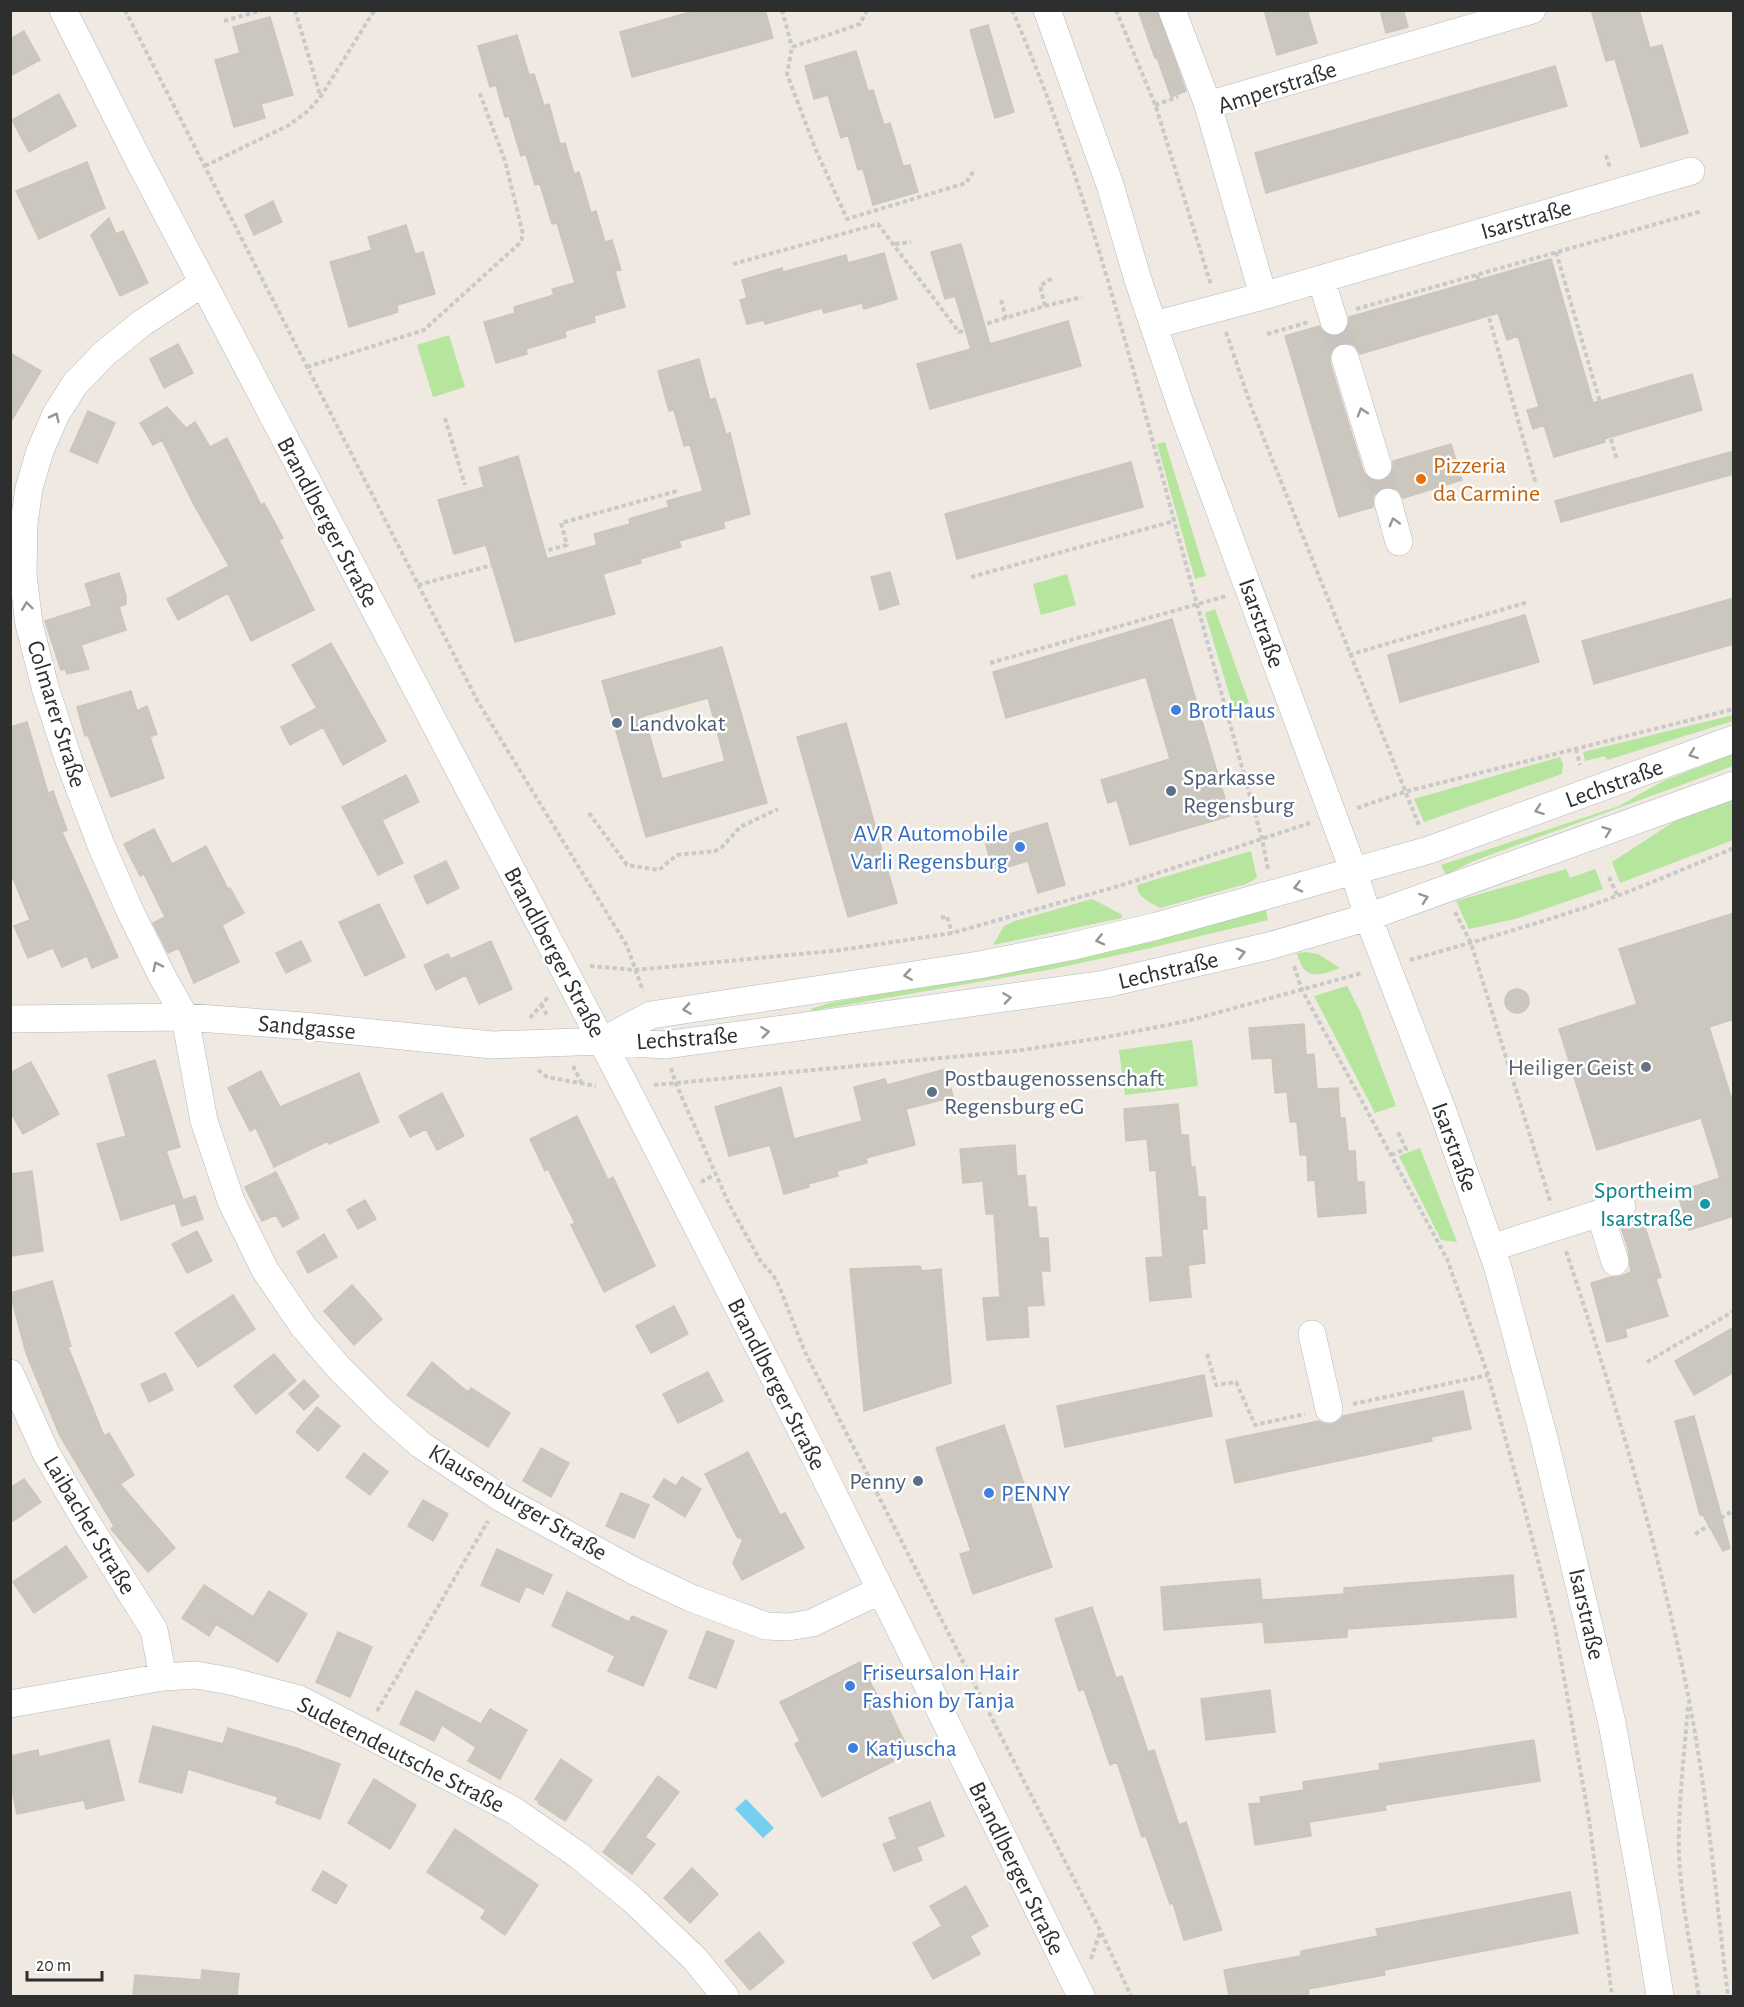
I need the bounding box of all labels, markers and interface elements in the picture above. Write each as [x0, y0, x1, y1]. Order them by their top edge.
street label: Amperstraße [1215, 57, 1340, 118]
street label: Isarstraße [1478, 196, 1574, 244]
one-way arrow [1357, 407, 1369, 418]
one-way arrow [48, 412, 60, 423]
street label: Brandlberger Straße [272, 433, 382, 612]
place label: Pizzeria da Carmine [1433, 454, 1540, 506]
marker: Pizzeria da Carmine [1414, 472, 1428, 486]
one-way arrow [1388, 517, 1401, 527]
street label: Isarstraße [1234, 576, 1288, 671]
one-way arrow [21, 602, 34, 611]
street label: Colmarer Straße [22, 638, 90, 791]
place label: BrotHaus [1188, 699, 1275, 723]
marker: BrotHaus [1169, 703, 1183, 717]
place label: Landvokat [629, 712, 726, 736]
marker: Landvokat [610, 716, 624, 730]
one-way arrow [1688, 747, 1699, 759]
street label: Lechstraße [1562, 755, 1666, 813]
place label: Sparkasse Regensburg [1183, 766, 1294, 818]
marker: Sparkasse Regensburg [1164, 784, 1178, 798]
one-way arrow [1534, 803, 1545, 816]
place label: AVR Automobile Varli Regensburg [850, 822, 1008, 874]
one-way arrow [1601, 826, 1612, 839]
marker: AVR Automobile Varli Regensburg [1013, 840, 1027, 854]
street label: Brandlberger Straße [499, 863, 609, 1042]
one-way arrow [1293, 880, 1304, 892]
one-way arrow [1418, 892, 1428, 905]
one-way arrow [1095, 932, 1105, 945]
street label: Lechstraße [1116, 948, 1221, 994]
one-way arrow [1236, 948, 1246, 961]
one-way arrow [152, 962, 164, 973]
one-way arrow [904, 969, 913, 981]
one-way arrow [1002, 992, 1011, 1004]
one-way arrow [683, 1003, 692, 1015]
street label: Sandgasse [257, 1012, 357, 1044]
street label: Lechstraße [635, 1023, 739, 1055]
one-way arrow [760, 1026, 769, 1038]
place label: Heiliger Geist [1508, 1056, 1634, 1080]
marker: Heiliger Geist [1639, 1060, 1653, 1074]
place label: Postbaugenossenschaft Regensburg eG [944, 1067, 1164, 1119]
marker: Postbaugenossenschaft Regensburg eG [925, 1085, 939, 1099]
street label: Isarstraße [1427, 1100, 1481, 1195]
place label: Sportheim Isarstraße [1594, 1179, 1693, 1231]
marker: Sportheim Isarstraße [1698, 1197, 1712, 1211]
street label: Brandlberger Straße [722, 1295, 830, 1474]
street label: Klausenburger Straße [424, 1440, 611, 1565]
street label: Laibacher Straße [38, 1452, 140, 1599]
place label: Penny [849, 1470, 906, 1494]
marker: Penny [911, 1474, 925, 1488]
place label: PENNY [1001, 1482, 1071, 1506]
marker: PENNY [982, 1486, 996, 1500]
street label: Isarstraße [1564, 1566, 1608, 1662]
place label: Friseursalon Hair Fashion by Tanja [862, 1661, 1019, 1713]
marker: Friseursalon Hair Fashion by Tanja [843, 1679, 857, 1693]
street label: Sudetendeutsche Straße [293, 1692, 508, 1818]
place label: Katjuscha [865, 1737, 957, 1761]
marker: Katjuscha [846, 1741, 860, 1755]
street label: Brandlberger Straße [964, 1778, 1068, 1959]
scale bar [27, 1944, 102, 1982]
text: 20 m [36, 1957, 71, 1975]

